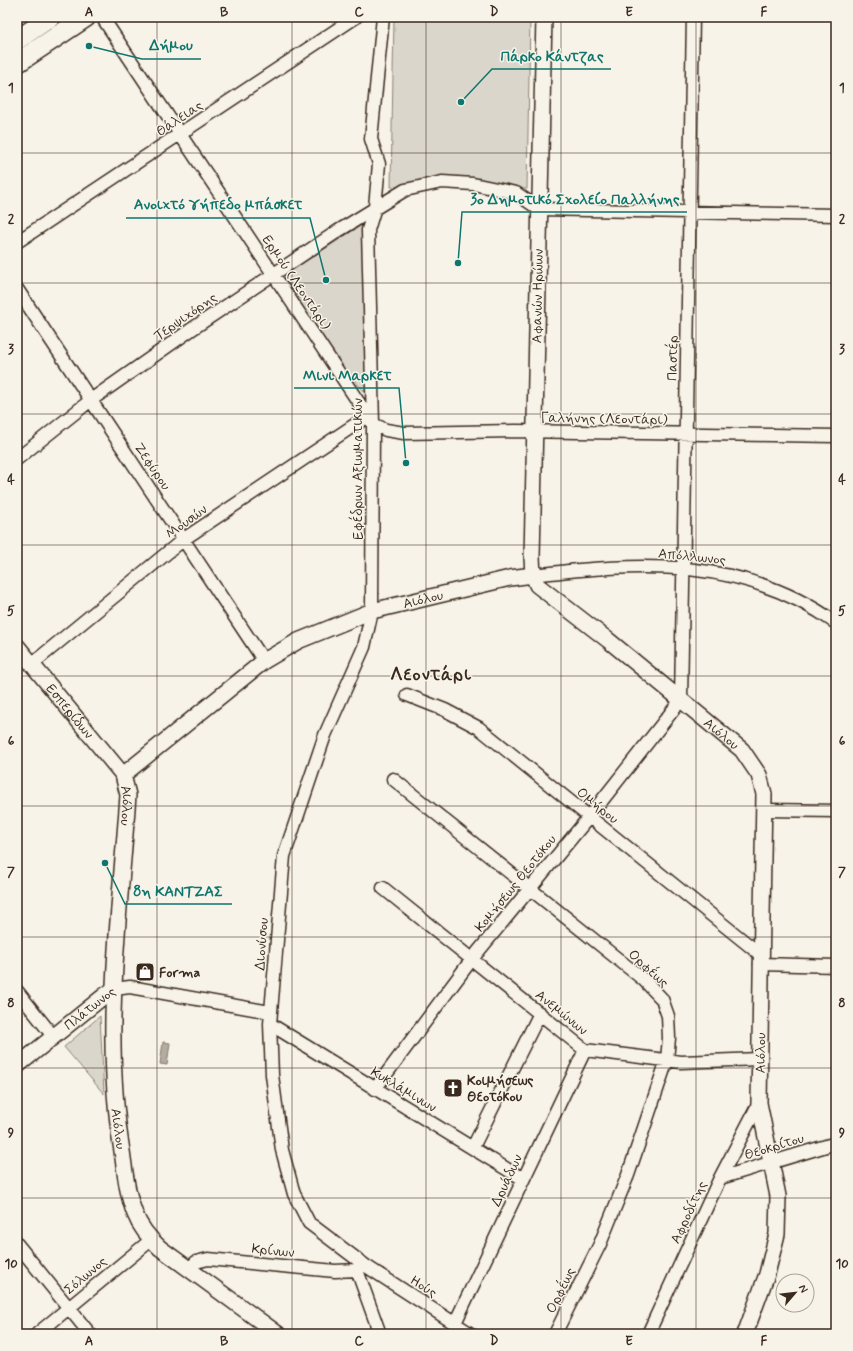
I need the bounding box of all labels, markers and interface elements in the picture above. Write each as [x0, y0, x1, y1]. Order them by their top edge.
text: A [85, 4, 93, 21]
text: B [220, 4, 229, 21]
text: C [354, 4, 364, 21]
text: D [490, 4, 499, 21]
text: E [625, 4, 633, 21]
text: F [761, 4, 768, 21]
callout: Δήμου [142, 32, 201, 59]
text: Δήμου [148, 36, 193, 56]
callout: Πάρκο Κάντζας [492, 42, 611, 69]
text: Πάρκο Κάντζας [501, 47, 604, 67]
text: 1 [8, 80, 14, 97]
text: 1 [839, 80, 845, 97]
street label: Θάλειας [153, 97, 206, 141]
callout: 3ο Δημοτικό Σχολείο Παλλήνης [462, 185, 687, 212]
text: 3ο Δημοτικό Σχολείο Παλλήνης [470, 190, 680, 210]
callout: Ανοιχτό γήπεδο μπάσκετ [126, 191, 310, 218]
text: Ανοιχτό γήπεδο μπάσκετ [134, 195, 302, 215]
text: 2 [8, 211, 15, 228]
text: 2 [839, 211, 846, 228]
street label: Ερμού (Λεοντάρι) [258, 232, 335, 334]
street label: Αφανών Ηρώων [528, 249, 548, 344]
street label: Τερψιχόρης [151, 289, 221, 345]
street label: Παστέρ [663, 335, 682, 381]
text: 3 [8, 341, 14, 358]
text: 3 [839, 341, 845, 358]
callout: Μινι Μαρκετ [294, 361, 399, 388]
text: Μινι Μαρκετ [303, 366, 391, 386]
street label: Εφέδρων Αξιωματικών [348, 398, 367, 540]
street label: Γαλήνης (Λεοντάρι) [540, 409, 668, 429]
street label: Ζεφύρου [130, 439, 175, 494]
text: 4 [7, 472, 15, 489]
text: 4 [838, 472, 846, 489]
street label: Μουσών [162, 501, 211, 543]
street label: Απόλλωνος [657, 544, 727, 569]
street label: Αιόλου [401, 586, 445, 613]
text: 5 [7, 603, 15, 620]
text: 5 [838, 603, 846, 620]
district label: Λεοντάρι [390, 663, 472, 687]
street label: Εσπερίδων [42, 680, 97, 743]
street label: Αιόλου [700, 714, 743, 754]
text: 6 [8, 733, 15, 750]
text: 6 [839, 733, 846, 750]
street label: Αιόλου [116, 783, 136, 826]
street label: Ομήρου [573, 783, 622, 828]
street label: Κομήσεως Θεοτόκου [471, 831, 561, 936]
text: 7 [7, 864, 15, 881]
text: 7 [838, 864, 846, 881]
callout: 8η ΚΑΝΤΖΑΣ [125, 877, 232, 904]
text: 8η ΚΑΝΤΖΑΣ [133, 882, 223, 902]
street label: Διονύσου [251, 917, 273, 971]
street label: Ορφέως [624, 945, 673, 992]
shop icon: Forma [134, 961, 156, 983]
place label: Forma [159, 964, 200, 982]
street label: Πλάτωνος [61, 983, 119, 1035]
street label: Ανεμώνων [531, 986, 591, 1039]
text: 8 [7, 995, 15, 1012]
text: 8 [838, 995, 846, 1012]
street label: Αιόλου [752, 1032, 770, 1074]
street label: Κυκλάμινων [367, 1063, 440, 1117]
place label: Κοιμήσεως Θεοτόκου [467, 1072, 534, 1106]
church icon: Κοιμήσεως Θεοτόκου [442, 1077, 464, 1099]
street label: Αιόλου [106, 1108, 130, 1150]
text: 9 [8, 1125, 15, 1142]
text: 9 [839, 1125, 846, 1142]
street label: Θεοκρίτου [742, 1129, 806, 1165]
street label: Δρυάδων [487, 1151, 527, 1209]
street label: Αφροδίτης [667, 1178, 711, 1247]
street label: Κρίνων [251, 1240, 295, 1262]
street label: Σόλωνος [61, 1253, 111, 1299]
text: 10 [4, 1256, 18, 1273]
text: 10 [835, 1256, 849, 1273]
street label: Ορφέως [541, 1264, 580, 1316]
street label: Ηούς [407, 1272, 440, 1302]
north arrow [775, 1273, 815, 1313]
text: N [795, 1282, 811, 1295]
text: A [85, 1333, 93, 1350]
text: B [220, 1333, 229, 1350]
text: C [354, 1333, 364, 1350]
text: D [490, 1333, 499, 1350]
text: E [625, 1333, 633, 1350]
text: F [761, 1333, 768, 1350]

